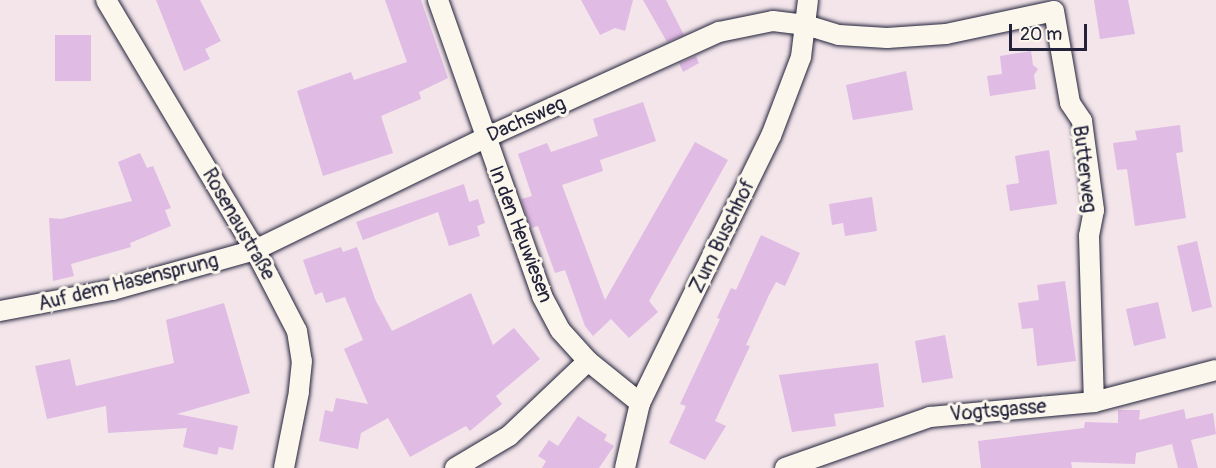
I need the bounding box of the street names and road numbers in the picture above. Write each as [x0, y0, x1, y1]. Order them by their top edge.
street label: Dachsweg [483, 91, 569, 147]
street label: Butterweg [1068, 124, 1102, 214]
street label: In den Heuwiesen [484, 162, 558, 306]
street label: Rosenaustraße [197, 164, 281, 284]
street label: Zum Buschhof [684, 175, 760, 297]
street label: Auf dem Hasensprung [35, 248, 221, 316]
street label: Vogtsgasse [949, 394, 1047, 426]

